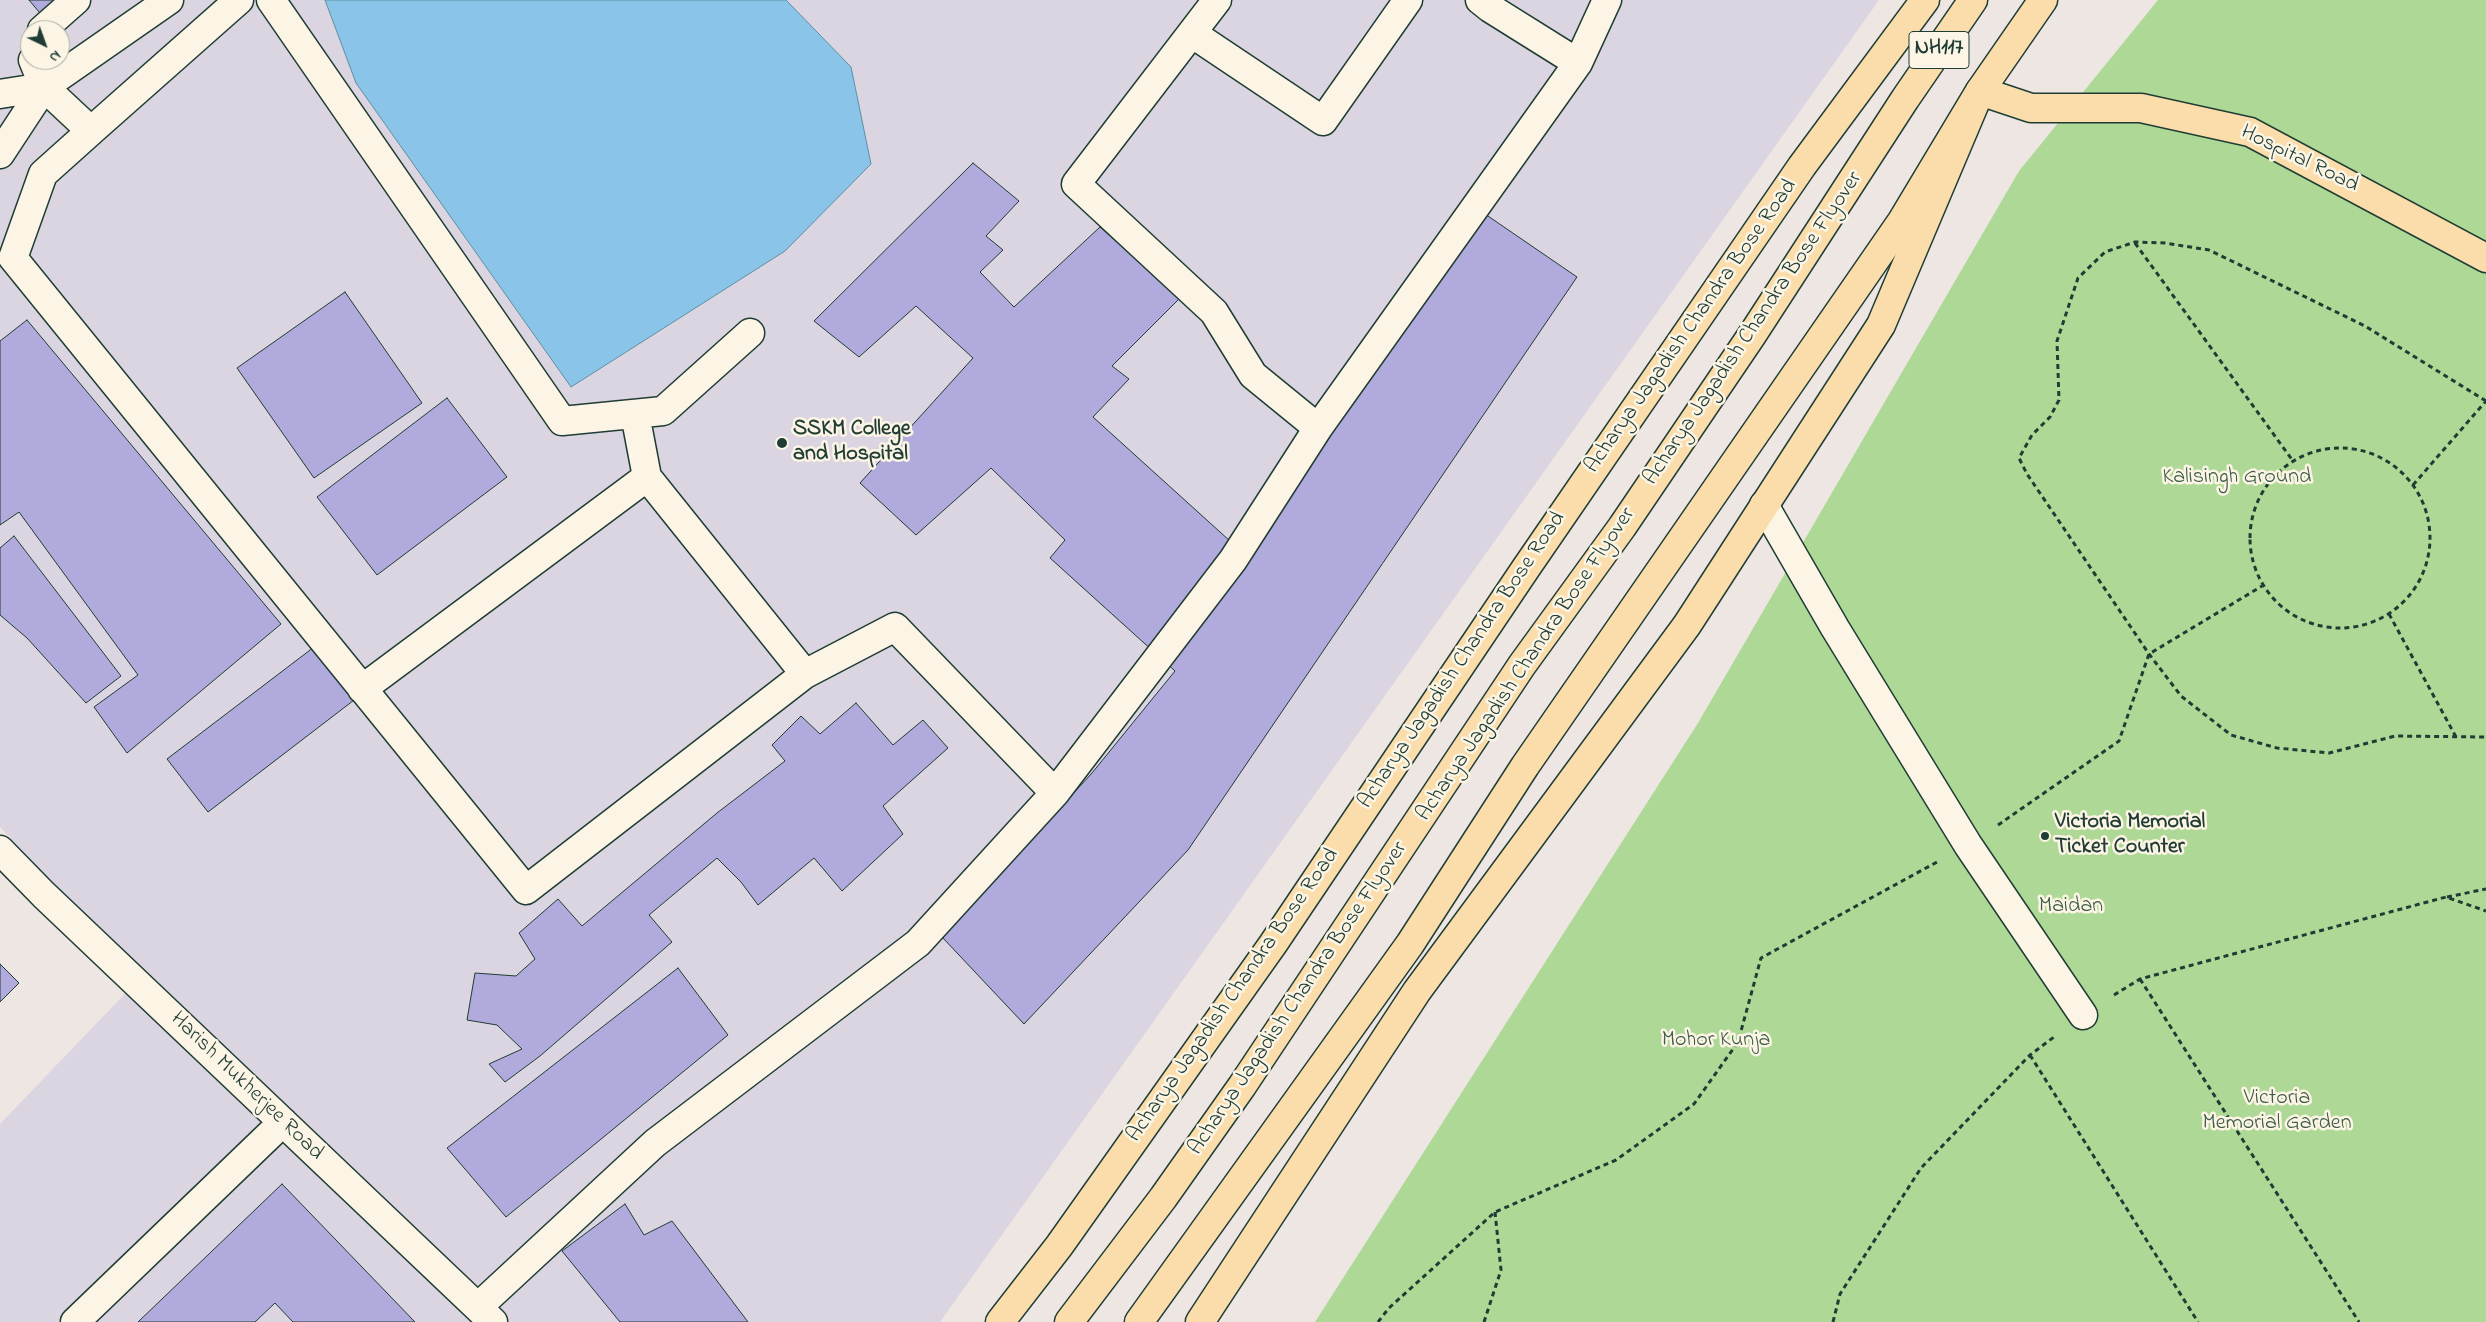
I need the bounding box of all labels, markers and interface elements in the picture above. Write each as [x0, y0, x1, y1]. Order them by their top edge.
north arrow [20, 20, 70, 70]
road number: NH117 [1909, 32, 1969, 68]
text: N [44, 45, 65, 67]
street label: Hospital Road [2236, 120, 2362, 200]
street label: Acharya Jagadish Chandra Bose Flyover [1639, 167, 1869, 491]
street label: Acharya Jagadish Chandra Bose Road [1580, 175, 1804, 479]
place label: SSKM College and Hospital [793, 417, 911, 468]
marker: SSKM College and Hospital [775, 436, 789, 450]
park label: Kalisingh Ground [2163, 465, 2311, 491]
street label: Acharya Jagadish Chandra Bose Flyover [1412, 503, 1642, 827]
street label: Acharya Jagadish Chandra Bose Road [1354, 508, 1572, 814]
place label: Victoria Memorial Ticket Counter [2055, 810, 2205, 861]
marker: Victoria Memorial Ticket Counter [2039, 830, 2051, 842]
street label: Acharya Jagadish Chandra Bose Flyover [1184, 837, 1414, 1161]
street label: Acharya Jagadish Chandra Bose Road [1122, 844, 1346, 1148]
park label: Maidan [2039, 894, 2103, 920]
street label: Harish Mukherjee Road [164, 1007, 328, 1167]
park label: Mohor Kunja [1662, 1028, 1770, 1054]
park label: Victoria Memorial Garden [2202, 1086, 2352, 1138]

